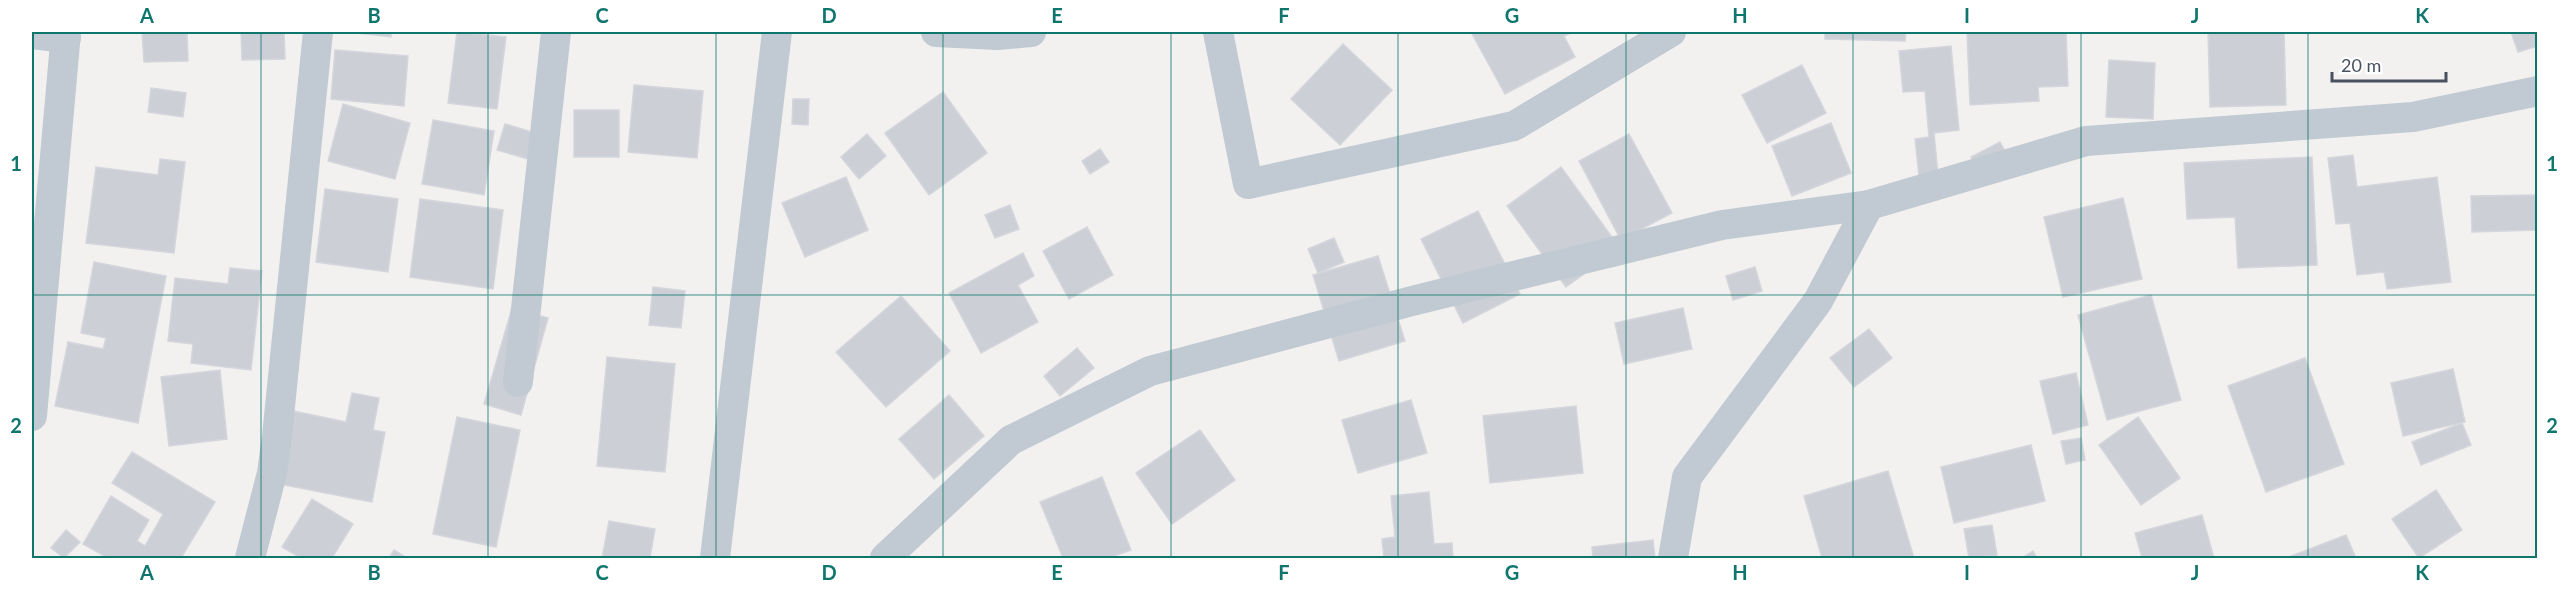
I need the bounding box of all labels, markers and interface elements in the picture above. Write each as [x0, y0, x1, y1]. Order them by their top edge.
text: A [139, 3, 154, 27]
text: B [367, 3, 381, 27]
text: C [595, 3, 609, 27]
text: D [821, 3, 837, 27]
text: E [1051, 3, 1063, 27]
text: F [1278, 3, 1290, 27]
text: G [1505, 3, 1519, 27]
text: H [1732, 3, 1748, 27]
text: I [1964, 3, 1970, 27]
text: J [2191, 3, 2199, 27]
text: K [2415, 3, 2429, 27]
scale bar [2332, 45, 2446, 83]
text: 20 m [2341, 54, 2381, 76]
text: 1 [10, 151, 22, 175]
text: 1 [2546, 151, 2558, 175]
text: 2 [10, 413, 22, 437]
text: 2 [2546, 413, 2558, 437]
text: A [139, 560, 154, 584]
text: B [367, 560, 381, 584]
text: C [595, 560, 609, 584]
text: D [821, 560, 837, 584]
text: E [1051, 560, 1063, 584]
text: F [1278, 560, 1290, 584]
text: G [1505, 560, 1519, 584]
text: H [1732, 560, 1748, 584]
text: I [1964, 560, 1970, 584]
text: J [2191, 560, 2199, 584]
text: K [2415, 560, 2429, 584]

